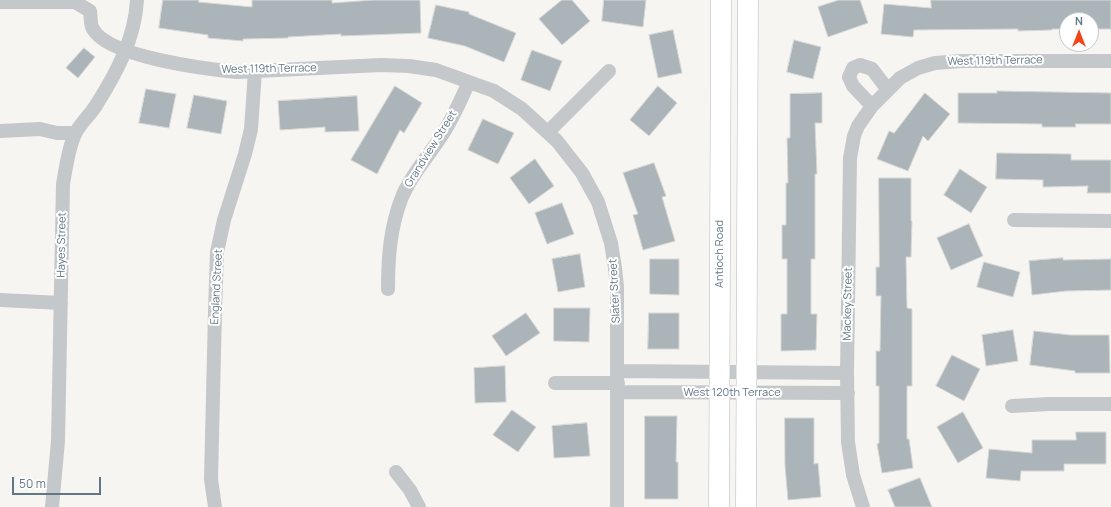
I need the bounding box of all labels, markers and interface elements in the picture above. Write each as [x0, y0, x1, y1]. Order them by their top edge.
north arrow [1059, 12, 1099, 52]
text: N [1075, 13, 1083, 28]
street label: West 119th Terrace [947, 54, 1043, 68]
street label: West 119th Terrace [221, 62, 317, 76]
street label: Grandview Street [402, 108, 460, 190]
street label: Hayes Street [55, 212, 69, 278]
street label: Antioch Road [713, 220, 727, 288]
street label: England Street [208, 249, 226, 325]
street label: Slater Street [607, 258, 623, 324]
street label: Mackey Street [841, 267, 855, 341]
street label: West 120th Terrace [683, 386, 781, 400]
scale bar [14, 469, 103, 495]
text: 50 m [19, 475, 46, 492]

